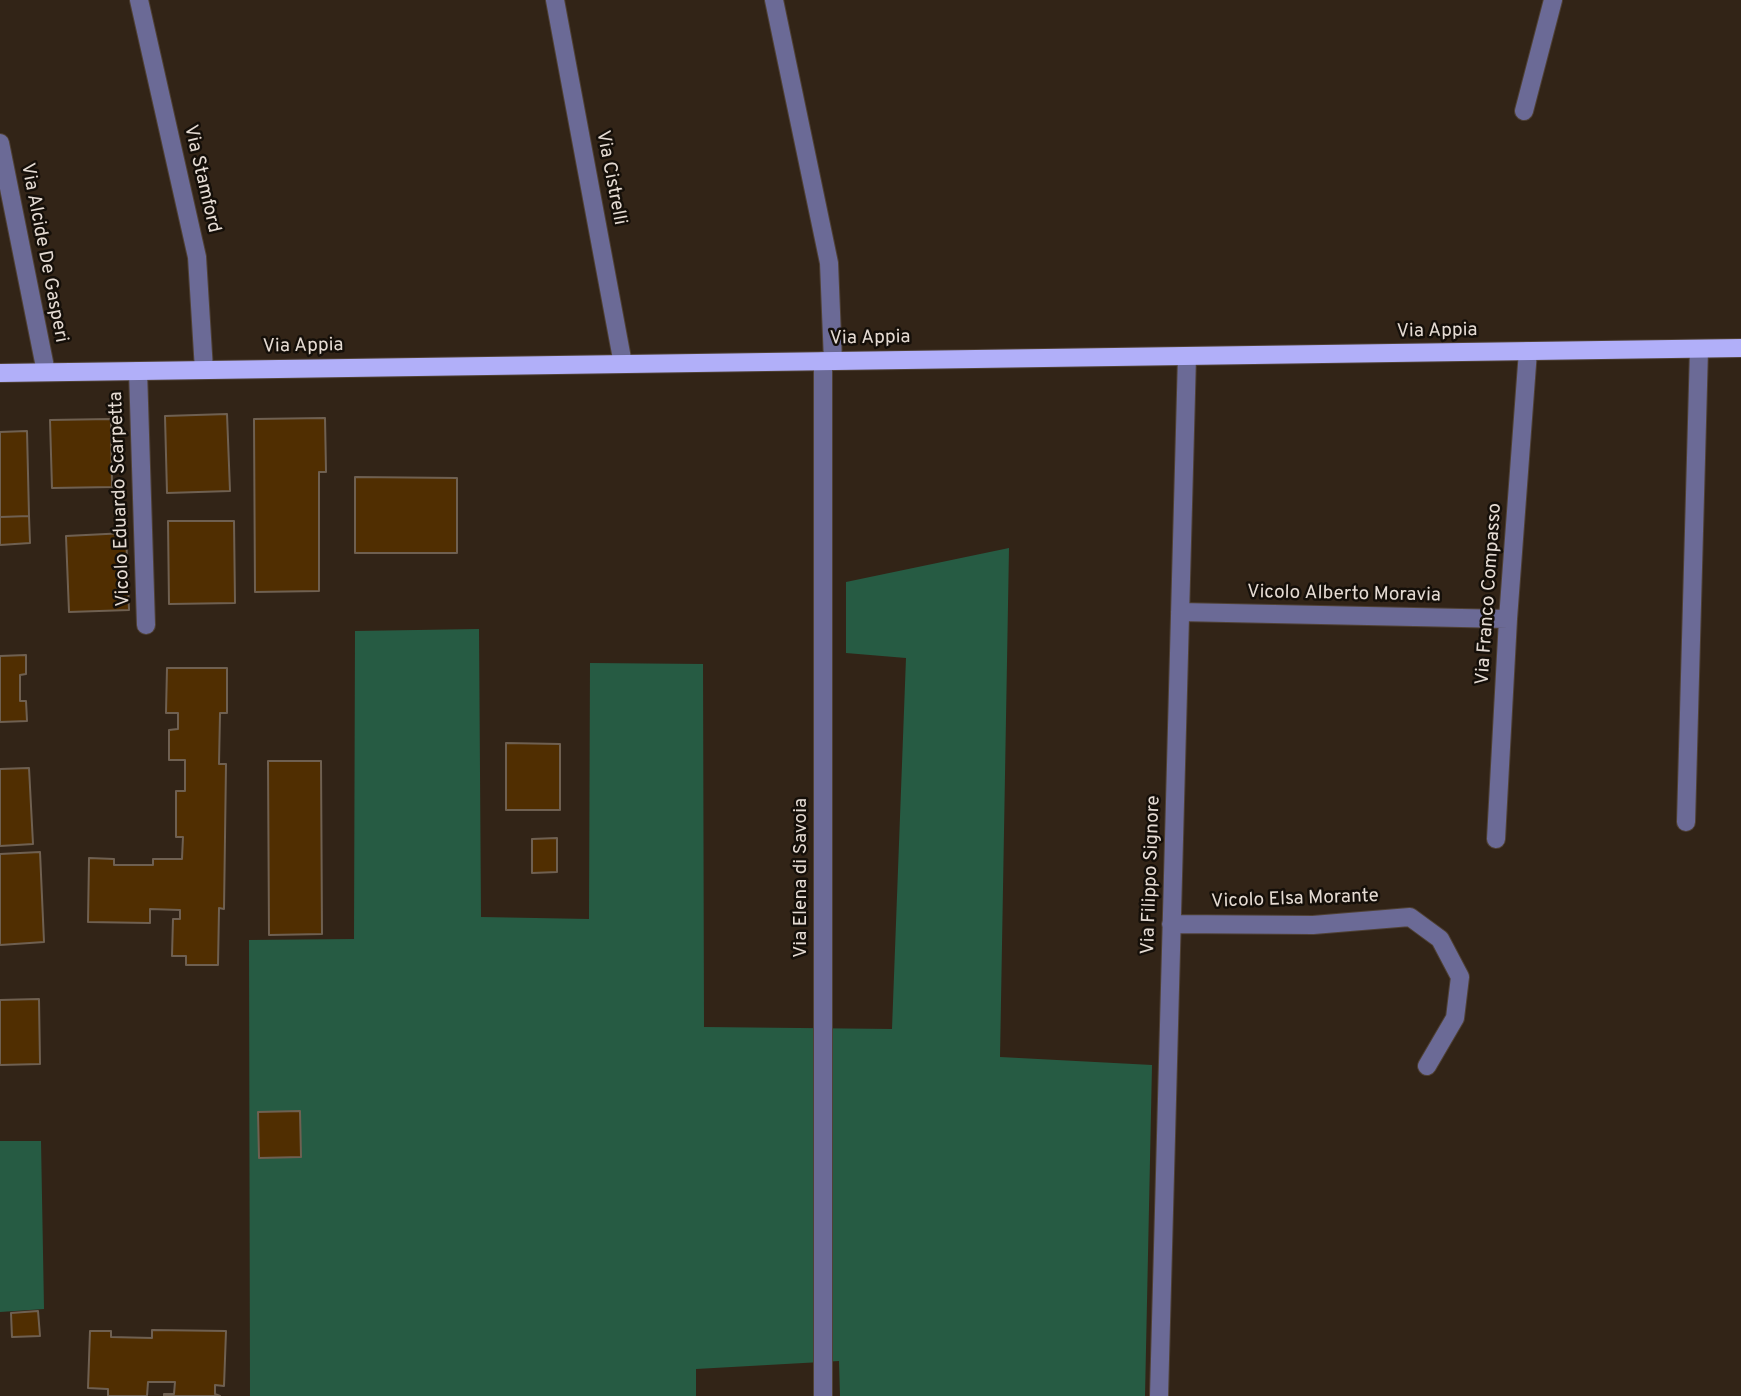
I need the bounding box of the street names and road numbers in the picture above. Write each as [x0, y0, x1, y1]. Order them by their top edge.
street label: Via Stamford [178, 123, 224, 235]
street label: Via Cistrelli [590, 129, 630, 227]
street label: Via Alcide De Gasperi [14, 161, 72, 345]
street label: Via Appia [1396, 320, 1478, 344]
street label: Via Appia [829, 327, 911, 351]
street label: Via Appia [262, 335, 344, 359]
street label: Vicolo Eduardo Scarpetta [106, 391, 136, 607]
street label: Via Franco Compasso [1472, 502, 1508, 686]
street label: Vicolo Alberto Moravia [1247, 582, 1441, 608]
street label: Via Filippo Signore [1138, 795, 1166, 955]
street label: Via Elena di Savoia [791, 798, 813, 958]
street label: Vicolo Elsa Morante [1211, 886, 1379, 914]

